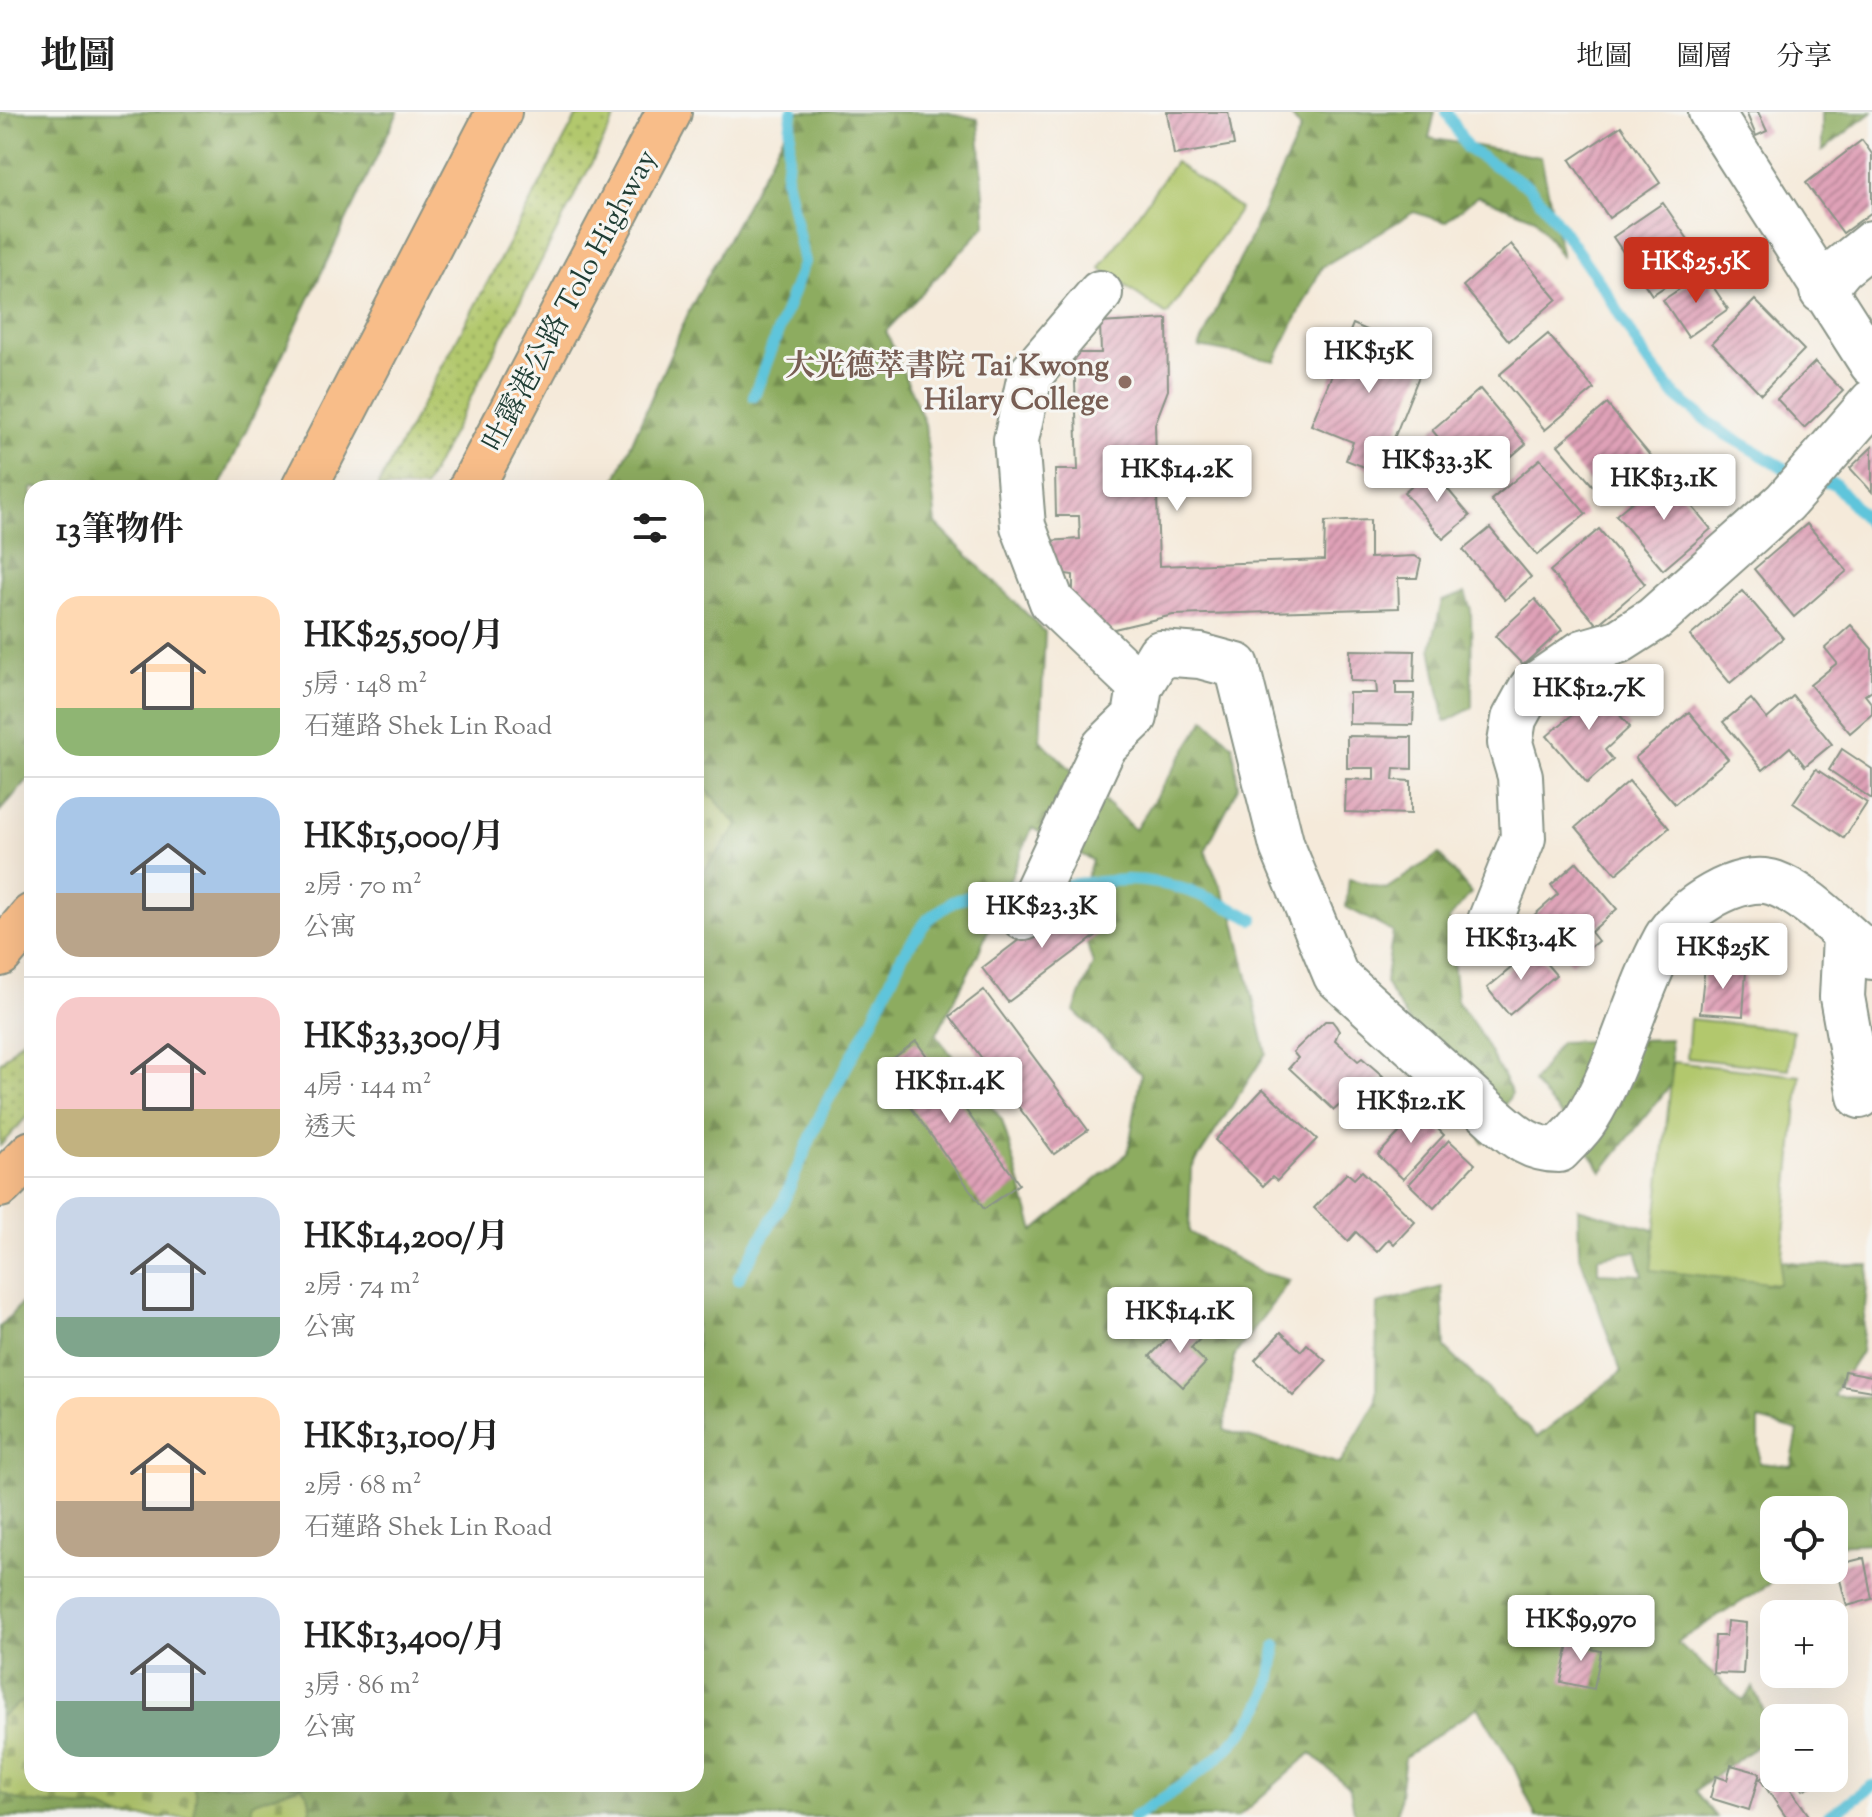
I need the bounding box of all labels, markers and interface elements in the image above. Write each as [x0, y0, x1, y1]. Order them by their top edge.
text: 地圖 [40, 32, 116, 86]
text: 地圖 [1576, 38, 1632, 78]
text: 圖層 [1676, 38, 1732, 78]
text: 分享 [1776, 38, 1832, 78]
street label: 吐露港公路 Tolo Highway [473, 142, 669, 460]
pin: HK$25.5K [1613, 237, 1779, 305]
text: HK$25.5K [1642, 244, 1750, 281]
pin: HK$15K [1304, 327, 1434, 395]
text: HK$15K [1324, 334, 1414, 371]
place label: 大光德萃書院 Tai Kwong Hilary College [785, 346, 1109, 423]
marker: 大光德萃書院 Tai Kwong Hilary College [1116, 373, 1134, 391]
pin: HK$33.3K [1354, 436, 1520, 504]
text: HK$33.3K [1382, 443, 1492, 480]
pin: HK$14.2K [1094, 445, 1260, 513]
text: HK$14.2K [1121, 452, 1233, 489]
pin: HK$13.1K [1581, 454, 1747, 522]
text: HK$13.1K [1611, 461, 1717, 498]
icon: filters [628, 506, 672, 550]
text: 13筆物件 [56, 507, 183, 556]
text: HK$25,500/月 [304, 613, 504, 662]
icon: home [120, 628, 216, 724]
pin: HK$12.7K [1506, 664, 1672, 732]
text: 5房 · 148 m² [304, 667, 427, 704]
text: HK$12.7K [1533, 671, 1645, 708]
text: 石蓮路 Shek Lin Road [304, 709, 552, 746]
text: HK$15,000/月 [304, 814, 505, 863]
icon: home [120, 829, 216, 925]
text: 2房 · 70 m² [304, 868, 422, 905]
pin: HK$23.3K [959, 882, 1125, 950]
text: HK$23.3K [986, 889, 1098, 926]
text: 公寓 [304, 910, 356, 947]
pin: HK$13.4K [1438, 914, 1604, 982]
text: HK$13.4K [1465, 921, 1577, 958]
pin: HK$25K [1658, 923, 1788, 991]
text: HK$25K [1676, 930, 1770, 967]
text: HK$33,300/月 [304, 1014, 505, 1063]
icon: home [120, 1029, 216, 1125]
pin: HK$11.4K [867, 1057, 1033, 1125]
text: HK$11.4K [895, 1064, 1005, 1101]
text: 4房 · 144 m² [304, 1068, 432, 1105]
pin: HK$12.1K [1328, 1077, 1494, 1145]
text: HK$12.1K [1357, 1084, 1465, 1121]
text: 透天 [304, 1110, 356, 1147]
text: HK$14,200/月 [304, 1214, 509, 1263]
icon: home [120, 1229, 216, 1325]
text: 2房 · 74 m² [304, 1268, 420, 1305]
pin: HK$14.1K [1097, 1287, 1263, 1355]
text: HK$14.1K [1125, 1294, 1235, 1331]
text: 公寓 [304, 1310, 356, 1347]
text: HK$13,100/月 [304, 1414, 501, 1463]
icon: home [120, 1429, 216, 1525]
text: 2房 · 68 m² [304, 1468, 422, 1505]
map controls [1760, 1496, 1848, 1792]
button: locate [1760, 1496, 1848, 1584]
text: 石蓮路 Shek Lin Road [304, 1510, 552, 1547]
pin: HK$9,970 [1498, 1595, 1664, 1663]
button: + [1760, 1600, 1848, 1688]
text: HK$9,970 [1526, 1602, 1636, 1639]
text: HK$13,400/月 [304, 1614, 507, 1663]
icon: home [120, 1629, 216, 1725]
text: 3房 · 86 m² [304, 1668, 420, 1705]
button: − [1760, 1704, 1848, 1792]
text: 公寓 [304, 1710, 356, 1747]

